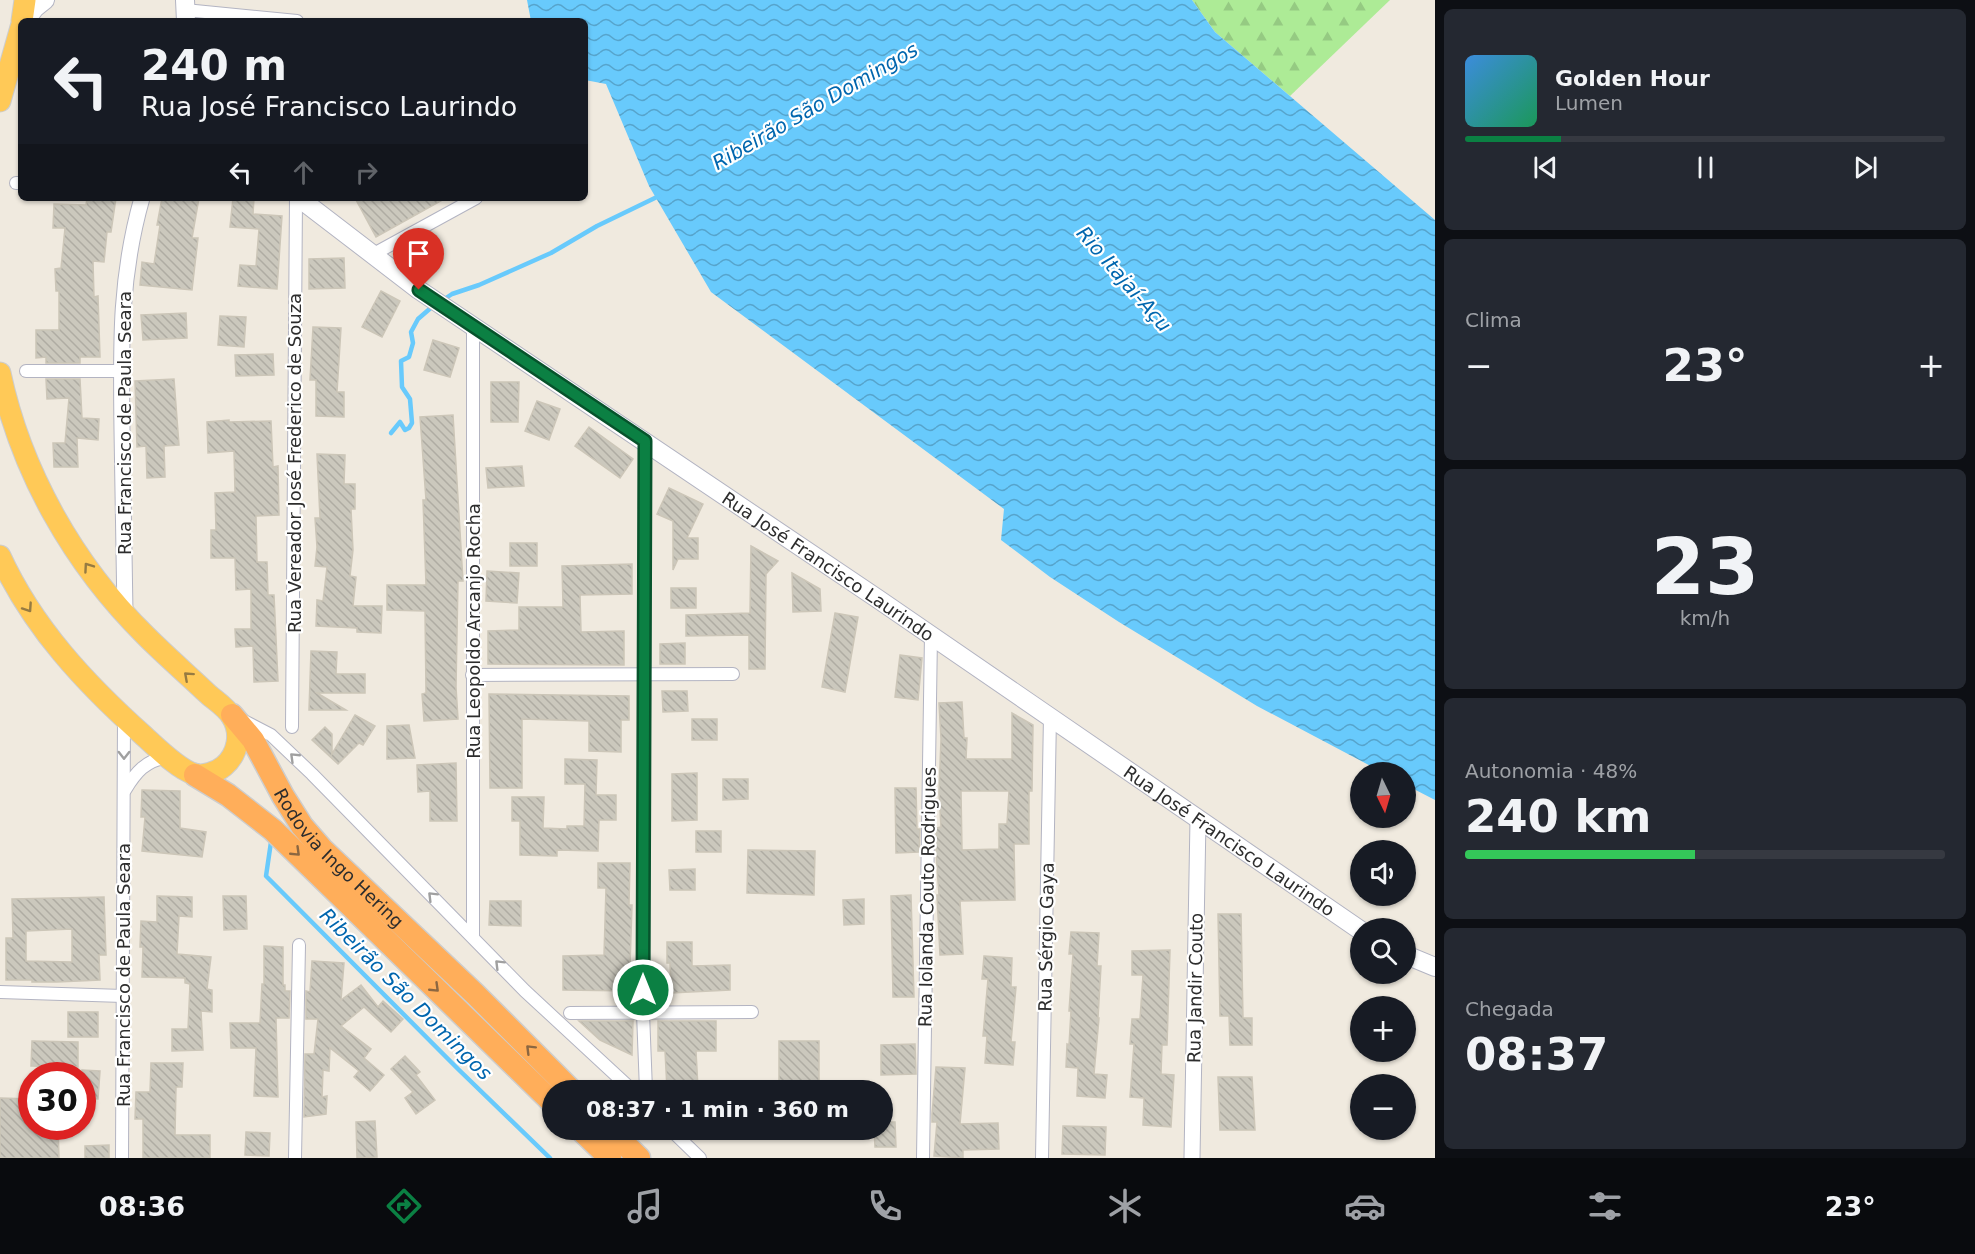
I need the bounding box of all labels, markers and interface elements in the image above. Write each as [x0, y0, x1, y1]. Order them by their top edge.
water label: Ribeirão São Domingos [708, 37, 922, 175]
text: 240 m [141, 41, 287, 90]
icon: left [42, 42, 120, 120]
text: Golden Hour [1555, 66, 1710, 91]
text: Rua José Francisco Laurindo [141, 91, 517, 122]
text: Lumen [1555, 91, 1623, 115]
icon: previous [1529, 151, 1562, 184]
icon: pause [1689, 151, 1722, 184]
icon: next [1849, 151, 1882, 184]
icon: left [224, 156, 257, 189]
icon: ahead [287, 156, 320, 189]
icon: right [350, 156, 383, 189]
water label: Rio Itajaí-Açu [1072, 221, 1176, 337]
pin [393, 228, 444, 290]
icon: arrive [402, 237, 435, 270]
street label: Rua Francisco de Paula Seara [114, 291, 135, 555]
street label: Rua Vereador José Frederico de Souza [284, 293, 305, 633]
text: Clima [1465, 308, 1522, 332]
text: 23° [1662, 339, 1748, 392]
text: − [1465, 346, 1493, 385]
text: + [1917, 346, 1945, 385]
street label: Rua José Francisco Laurindo [719, 487, 938, 645]
street label: Rua Leopoldo Arcanjo Rocha [463, 503, 484, 759]
text: 23 [1651, 522, 1759, 612]
one-way arrow [84, 563, 95, 574]
one-way arrow [21, 601, 32, 612]
text: km/h [1680, 606, 1730, 630]
one-way arrow [185, 672, 195, 683]
one-way arrow [118, 750, 130, 759]
one-way arrow [291, 754, 302, 765]
text: Autonomia · 48% [1465, 759, 1637, 783]
street label: Rua José Francisco Laurindo [1120, 761, 1339, 920]
north arrow [1350, 762, 1416, 828]
map controls [1350, 762, 1416, 1140]
street label: Rua Iolanda Couto Rodrigues [914, 767, 940, 1027]
street label: Rodovia Ingo Hering [270, 785, 408, 932]
text: 240 km [1465, 790, 1651, 843]
button: sound [1350, 840, 1416, 906]
street label: Rua Francisco de Paula Seara [113, 843, 134, 1107]
one-way arrow [288, 844, 299, 855]
street label: Rua Sérgio Gaya [1034, 862, 1058, 1012]
one-way arrow [428, 892, 439, 903]
water label: Ribeirão São Domingos [315, 903, 497, 1085]
street label: Rua Jandir Couto [1183, 913, 1207, 1063]
button: search [1350, 918, 1416, 984]
position arrow [611, 958, 675, 1022]
one-way arrow [496, 960, 506, 971]
one-way arrow [428, 980, 439, 991]
button: + [1350, 996, 1416, 1062]
text: Chegada [1465, 997, 1554, 1021]
text: 08:37 [1465, 1028, 1608, 1081]
one-way arrow [526, 1046, 537, 1057]
speed limit sign: 30 [18, 1062, 96, 1140]
button: − [1350, 1074, 1416, 1140]
text: 08:37 · 1 min · 360 m [586, 1097, 849, 1122]
icon: directions [383, 1185, 425, 1227]
icon: music [624, 1185, 666, 1227]
icon: phone [864, 1185, 906, 1227]
icon: climate [1104, 1185, 1146, 1227]
icon: car [1344, 1185, 1386, 1227]
icon: filters [1584, 1185, 1626, 1227]
text: 08:36 [99, 1191, 185, 1222]
text: 23° [1825, 1191, 1876, 1222]

